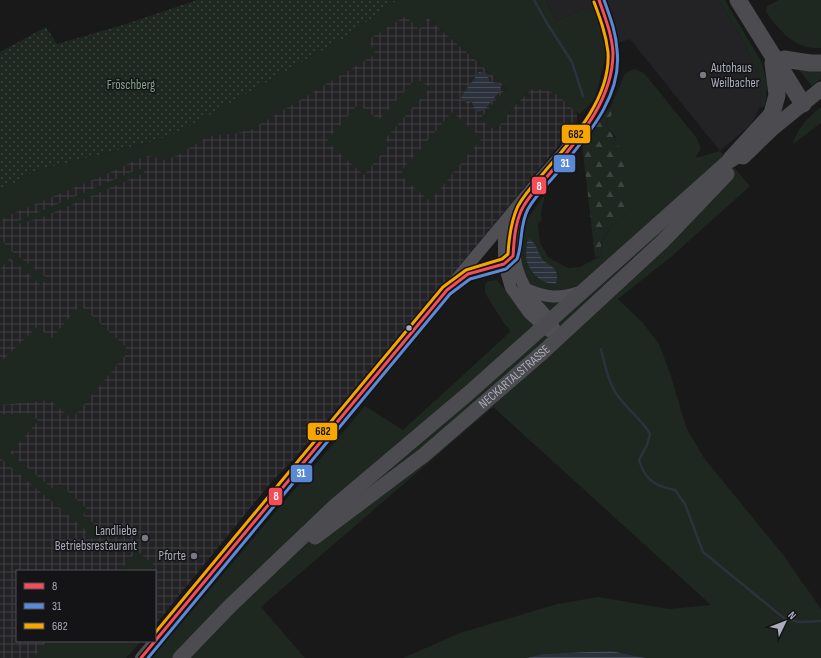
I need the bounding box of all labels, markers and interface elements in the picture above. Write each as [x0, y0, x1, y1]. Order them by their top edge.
place label: Autohaus Weilbacher [710, 60, 760, 91]
marker: Autohaus Weilbacher [698, 70, 708, 80]
park label: Fröschberg [107, 77, 155, 93]
line badge: 682 [561, 124, 591, 144]
text: 682 [568, 128, 584, 141]
line badge: 31 [553, 154, 576, 173]
text: 31 [560, 157, 570, 170]
line badge: 8 [531, 176, 547, 195]
text: 8 [536, 180, 542, 193]
unlabelled marker [404, 323, 414, 333]
street label: NECKARTALSTRASSE [476, 342, 553, 412]
line badge: 682 [307, 422, 338, 441]
text: 682 [315, 425, 331, 438]
line badge: 31 [290, 464, 313, 483]
text: 31 [296, 467, 306, 480]
line badge: 8 [268, 487, 283, 506]
text: 8 [273, 490, 279, 503]
place label: Landliebe Betriebsrestaurant [55, 523, 137, 554]
marker: Landliebe Betriebsrestaurant [140, 533, 150, 543]
place label: Pforte [159, 548, 186, 564]
marker: Pforte [189, 551, 199, 561]
legend [16, 570, 156, 642]
text: 8 [52, 579, 57, 594]
text: 31 [52, 599, 62, 614]
north arrow [765, 602, 805, 642]
text: N [785, 609, 799, 622]
text: 682 [52, 619, 68, 634]

